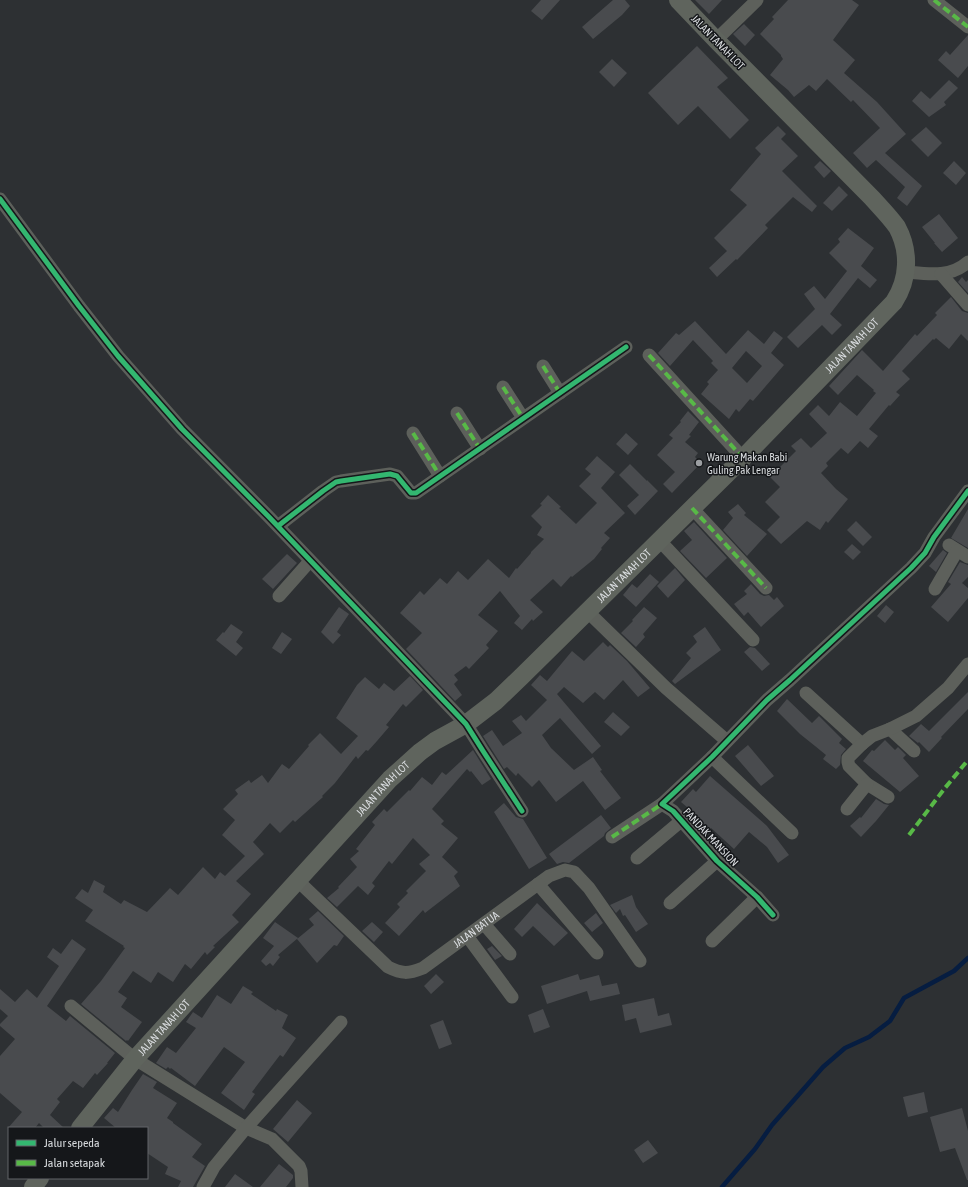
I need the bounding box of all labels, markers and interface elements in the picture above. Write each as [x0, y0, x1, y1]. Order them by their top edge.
street label: JALAN TANAH LOT [689, 12, 747, 72]
street label: JALAN TANAH LOT [823, 316, 881, 375]
place label: Warung Makan Babi Guling Pak Lengar [707, 451, 787, 476]
marker: Warung Makan Babi Guling Pak Lengar [694, 458, 704, 468]
street label: JALAN TANAH LOT [594, 546, 653, 605]
street label: JALAN TANAH LOT [354, 759, 412, 818]
street label: PANDAK MANSION [681, 806, 741, 868]
street label: JALAN BATUA [451, 908, 502, 950]
street label: JALAN TANAH LOT [135, 997, 192, 1058]
legend [8, 1127, 148, 1179]
text: Jalur sepeda [44, 1136, 100, 1150]
text: Jalan setapak [44, 1156, 106, 1170]

